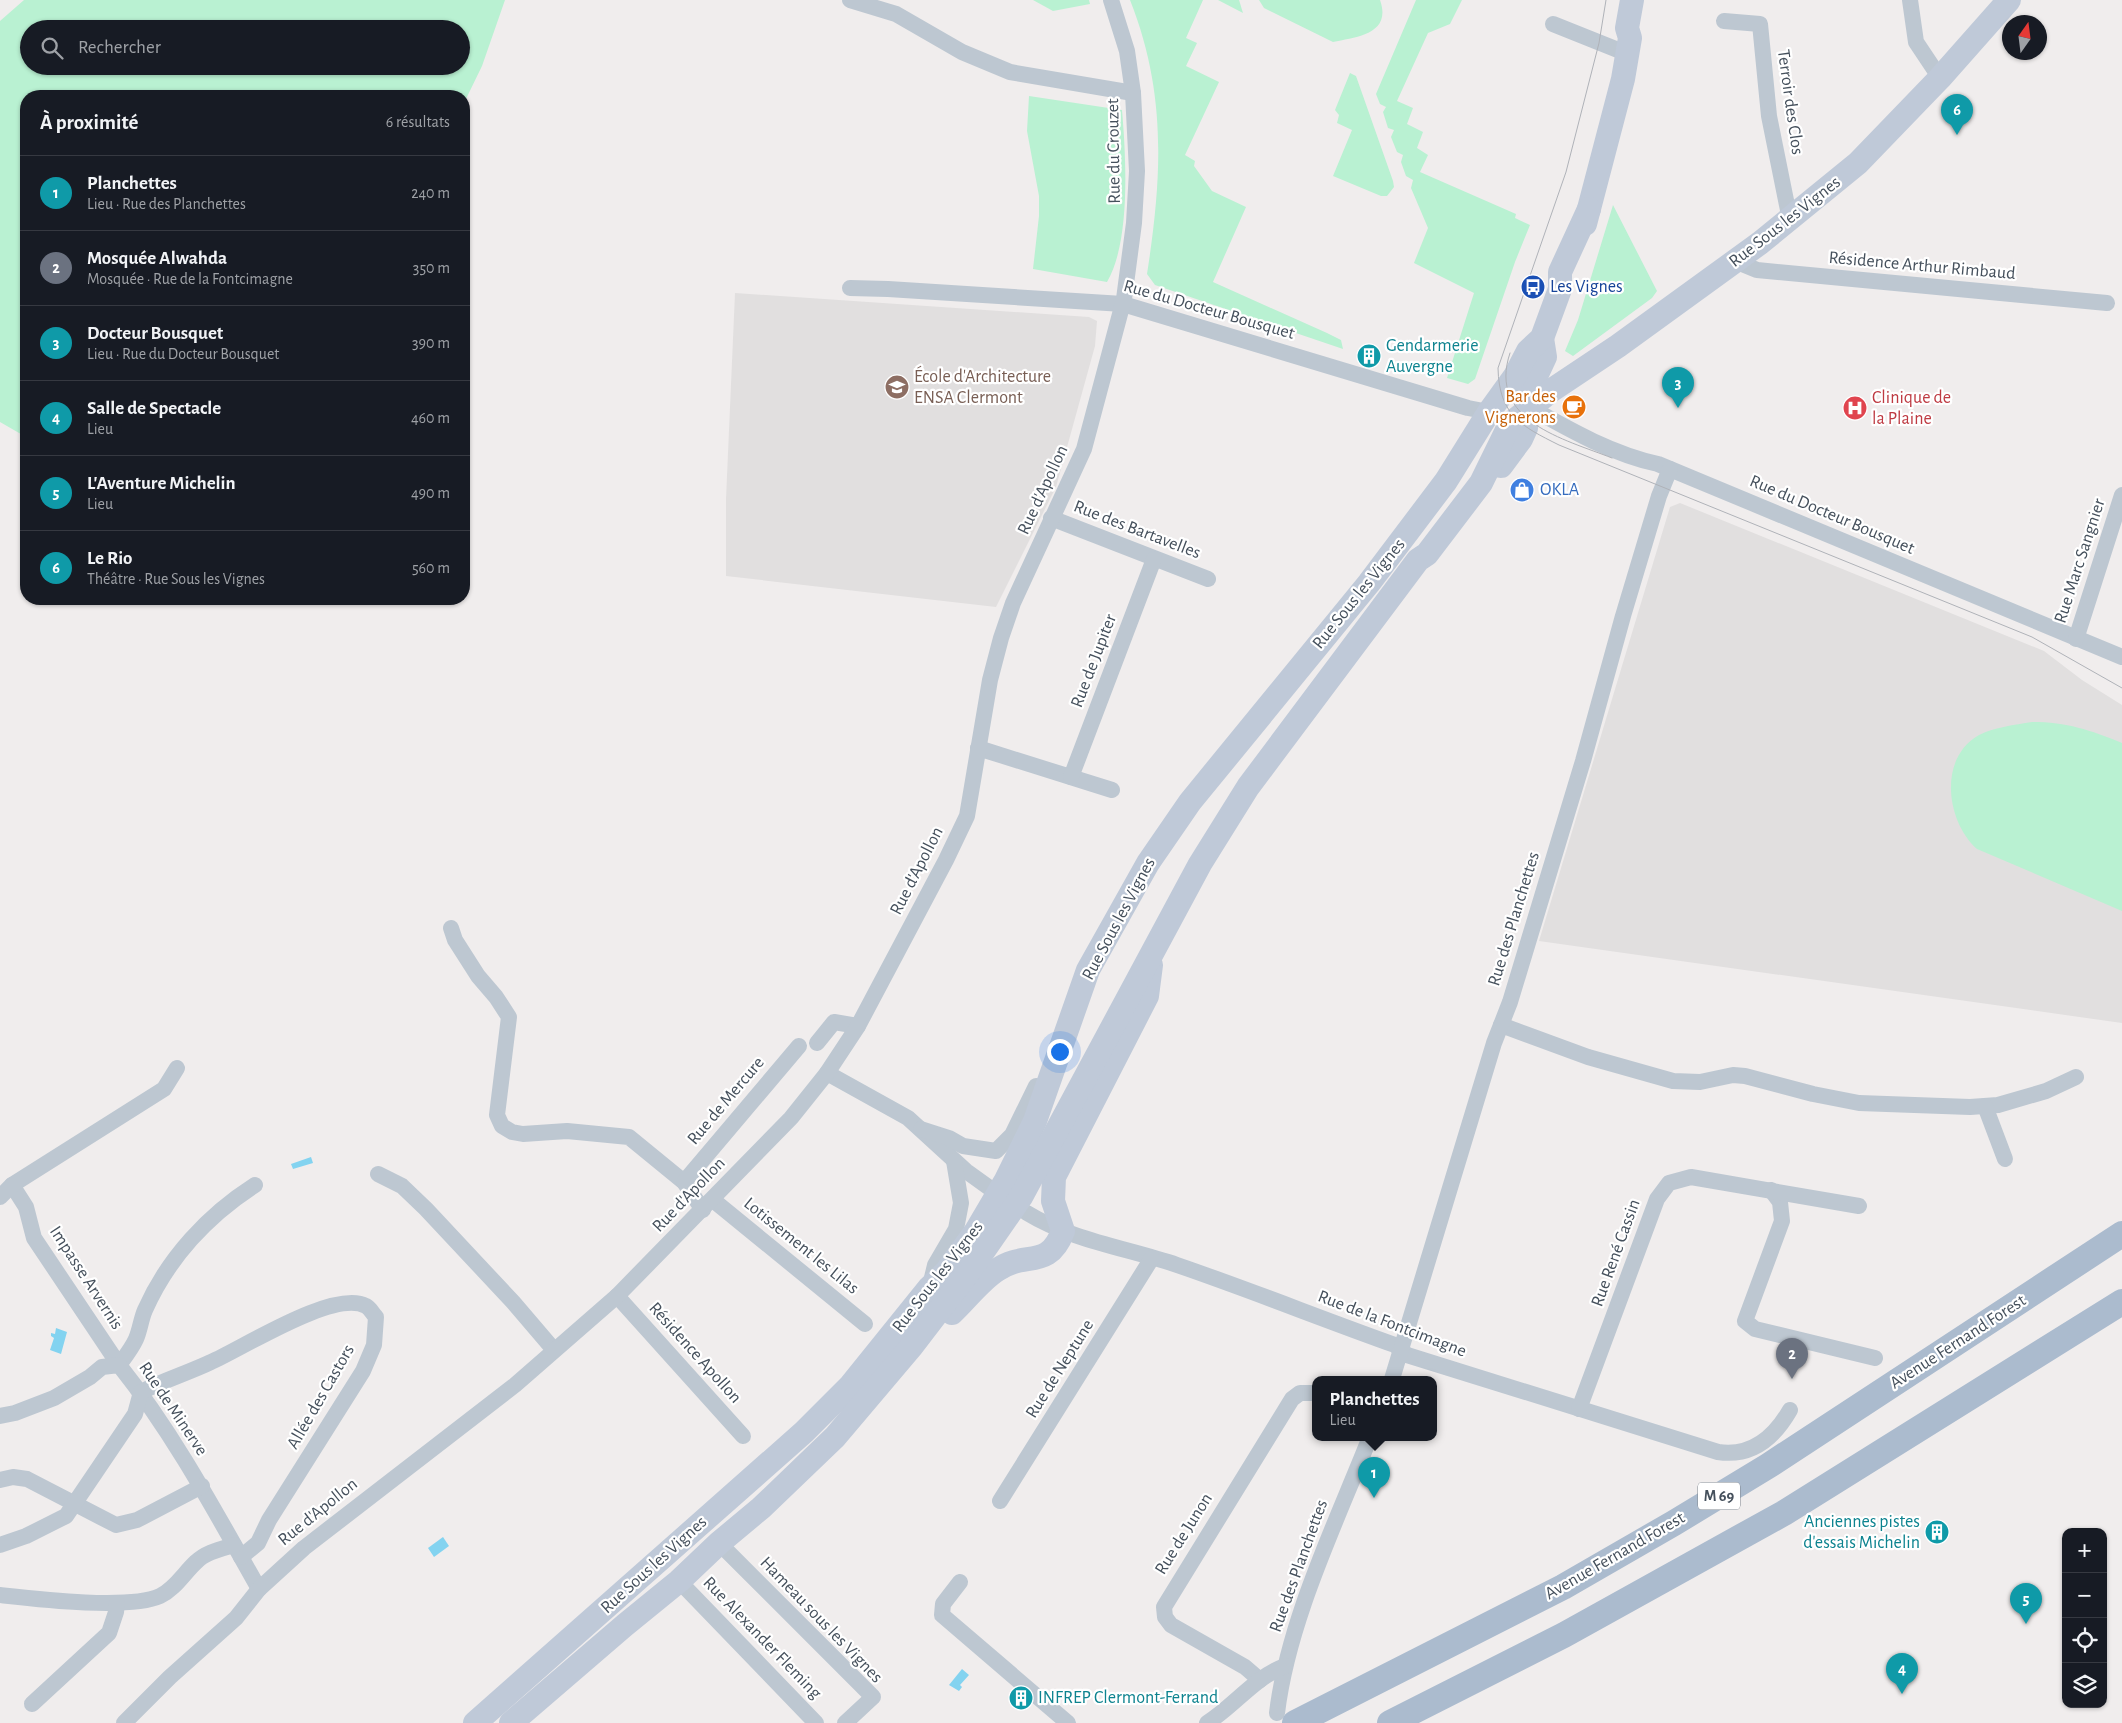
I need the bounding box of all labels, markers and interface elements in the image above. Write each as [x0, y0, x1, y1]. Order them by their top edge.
north arrow [2002, 15, 2047, 60]
search box [20, 20, 470, 75]
icon: search [38, 34, 66, 62]
text: Rechercher [78, 38, 161, 57]
street label: Terroir des Clos [1774, 48, 1806, 156]
pin: 6 [1941, 94, 1973, 135]
street label: Rue du Crouzet [1104, 98, 1124, 204]
text: À proximité [40, 112, 138, 133]
text: 6 résultats [386, 114, 450, 130]
street label: Rue Sous les Vignes [1726, 173, 1844, 271]
text: Planchettes [87, 174, 177, 193]
text: 1 [53, 185, 59, 201]
text: 240 m [411, 185, 450, 201]
text: Lieu · Rue des Planchettes [87, 196, 246, 212]
text: Mosquée Alwahda [87, 249, 227, 268]
street label: Résidence Arthur Rimbaud [1828, 249, 2016, 283]
text: 2 [52, 260, 60, 276]
text: 350 m [413, 260, 450, 276]
text: Mosquée · Rue de la Fontcimagne [87, 271, 293, 287]
bus stop icon: Les Vignes [1520, 274, 1546, 300]
street label: Rue du Docteur Bousquet [1121, 277, 1297, 343]
place label: Les Vignes [1550, 278, 1623, 296]
text: Docteur Bousquet [87, 324, 223, 343]
text: 3 [53, 335, 59, 351]
text: 390 m [412, 335, 450, 351]
place label: Gendarmerie Auvergne [1386, 337, 1478, 376]
building icon: Gendarmerie Auvergne [1356, 343, 1382, 369]
text: Lieu · Rue du Docteur Bousquet [87, 346, 279, 362]
place label: École d'Architecture ENSA Clermont [914, 365, 1051, 407]
pin: 3 [1662, 367, 1694, 408]
school or university icon: École d'Architecture ENSA Clermont [884, 374, 910, 400]
place label: Bar des Vignerons [1485, 388, 1556, 427]
place label: Clinique de la Plaine [1872, 389, 1951, 428]
cafe icon: Bar des Vignerons [1561, 394, 1587, 420]
hospital icon: Clinique de la Plaine [1842, 395, 1868, 421]
text: Salle de Spectacle [87, 399, 221, 418]
text: 4 [52, 410, 60, 426]
text: 460 m [411, 410, 450, 426]
text: Lieu [87, 421, 113, 437]
street label: Rue d'Apollon [1015, 443, 1071, 537]
street label: Rue du Docteur Bousquet [1747, 472, 1917, 558]
text: L'Aventure Michelin [87, 474, 236, 493]
shop icon: OKLA [1509, 477, 1535, 503]
place label: OKLA [1540, 481, 1580, 499]
text: 5 [53, 485, 59, 501]
text: 490 m [411, 485, 450, 501]
text: Lieu [87, 496, 113, 512]
street label: Rue Marc Sangnier [2051, 496, 2109, 626]
street label: Rue des Bartavelles [1071, 498, 1203, 562]
street label: Rue Sous les Vignes [1309, 536, 1409, 652]
text: Le Rio [87, 549, 133, 568]
text: 6 [52, 560, 60, 576]
text: 560 m [412, 560, 450, 576]
text: Théâtre · Rue Sous les Vignes [87, 571, 265, 587]
street label: Rue de Jupiter [1068, 612, 1120, 710]
street label: Rue d'Apollon [887, 824, 947, 918]
street label: Rue des Planchettes [1485, 850, 1543, 988]
street label: Rue Sous les Vignes [1079, 855, 1159, 983]
your location [1047, 1039, 1073, 1065]
street label: Rue de Mercure [684, 1054, 768, 1148]
street label: Rue d'Apollon [649, 1154, 729, 1236]
street label: Lotissement les Lilas [740, 1194, 862, 1298]
street label: Rue René Cassin [1588, 1197, 1644, 1309]
street label: Rue Sous les Vignes [889, 1218, 987, 1336]
street label: Impasse Arvernis [46, 1223, 126, 1333]
street label: Rue de la Fontcimagne [1315, 1287, 1469, 1361]
street label: Avenue Fernand Forest [1887, 1291, 2029, 1393]
street label: Résidence Apollon [645, 1299, 745, 1407]
street label: Rue de Neptune [1023, 1317, 1097, 1421]
pin: 2 [1776, 1338, 1808, 1379]
street label: Allée des Castors [284, 1342, 358, 1452]
street label: Rue de Minerve [135, 1359, 211, 1459]
popup [1312, 1376, 1437, 1441]
text: Planchettes [1330, 1390, 1419, 1409]
text: Lieu [1330, 1412, 1356, 1428]
pin: 1 [1358, 1457, 1390, 1498]
street label: Rue d'Apollon [275, 1475, 361, 1549]
road number: M 69 [1698, 1482, 1740, 1510]
street label: Rue de Junon [1152, 1490, 1216, 1578]
street label: Rue des Planchettes [1267, 1497, 1331, 1635]
street label: Avenue Fernand Forest [1542, 1509, 1688, 1603]
street label: Rue Sous les Vignes [598, 1513, 710, 1617]
place label: Anciennes pistes d'essais Michelin [1803, 1513, 1920, 1552]
building icon: Anciennes pistes d'essais Michelin [1924, 1519, 1950, 1545]
map controls [2062, 1528, 2107, 1708]
button: + [2062, 1528, 2107, 1573]
street label: Hameau sous les Vignes [756, 1554, 886, 1686]
button: − [2062, 1573, 2107, 1618]
street label: Rue Alexander Fleming [699, 1574, 825, 1703]
pin: 5 [2010, 1583, 2042, 1624]
button: locate [2062, 1618, 2107, 1663]
pin: 4 [1886, 1653, 1918, 1694]
button: layers [2062, 1663, 2107, 1708]
building icon: INFREP Clermont-Ferrand [1008, 1685, 1034, 1711]
place label: INFREP Clermont-Ferrand [1038, 1689, 1218, 1707]

